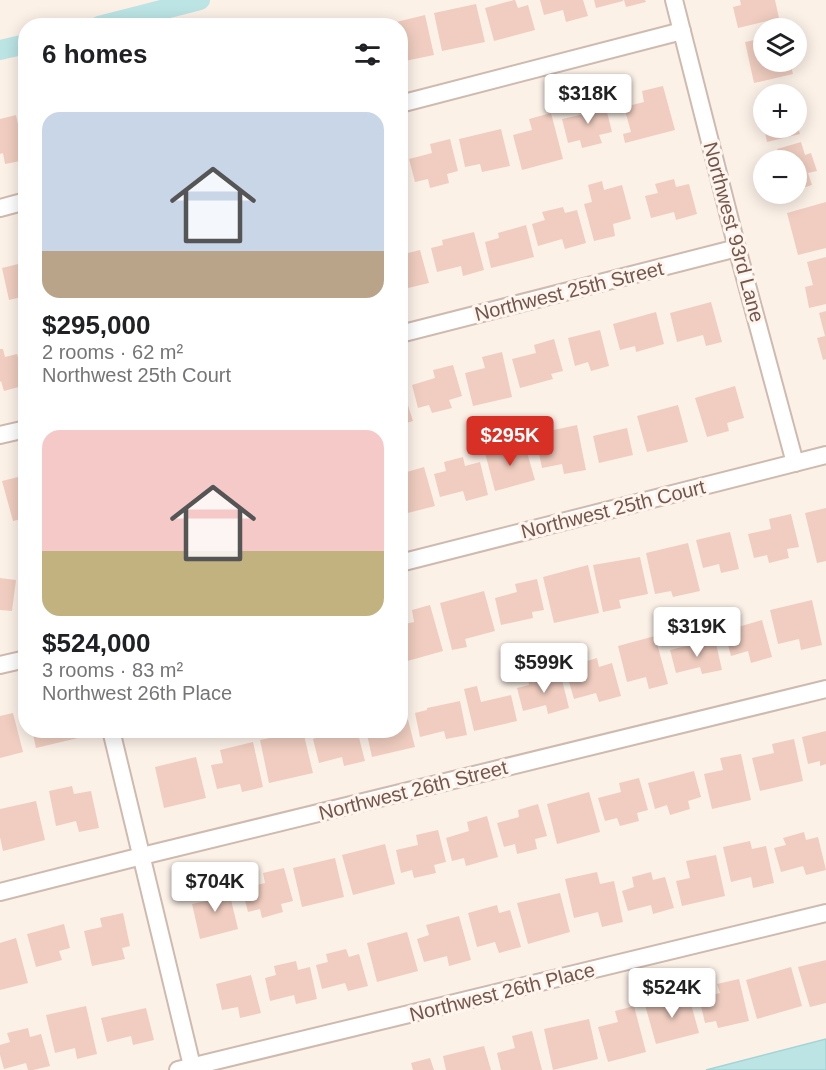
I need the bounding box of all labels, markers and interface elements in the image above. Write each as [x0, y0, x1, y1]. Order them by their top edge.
map controls [753, 18, 807, 204]
button: layers [753, 18, 807, 72]
icon: filters [351, 38, 384, 71]
text: 6 homes [42, 39, 148, 69]
pin: $318K [546, 74, 630, 125]
text: $318K [559, 82, 617, 104]
button: + [753, 84, 807, 138]
street label: Northwest 93rd Lane [699, 139, 769, 325]
button: − [753, 150, 807, 204]
icon: home [159, 151, 267, 259]
street label: Northwest 25th Street [472, 257, 666, 325]
text: $295,000 [42, 310, 150, 340]
text: 2 rooms · 62 m² [42, 341, 183, 363]
text: Northwest 25th Court [42, 364, 231, 386]
pin: $295K [468, 416, 552, 467]
text: $295K [481, 424, 539, 446]
icon: home [159, 469, 267, 577]
street label: Northwest 25th Court [519, 475, 708, 543]
pin: $319K [655, 607, 739, 658]
text: $319K [668, 615, 726, 637]
text: $524,000 [42, 628, 150, 658]
pin: $599K [502, 643, 586, 694]
text: $599K [515, 651, 573, 673]
text: 3 rooms · 83 m² [42, 659, 183, 681]
text: Northwest 26th Place [42, 682, 232, 704]
street label: Northwest 26th Street [316, 756, 510, 824]
pin: $704K [173, 862, 257, 913]
text: $704K [186, 870, 244, 892]
street label: Northwest 26th Place [407, 958, 597, 1026]
pin: $524K [630, 968, 714, 1019]
text: $524K [643, 976, 701, 998]

